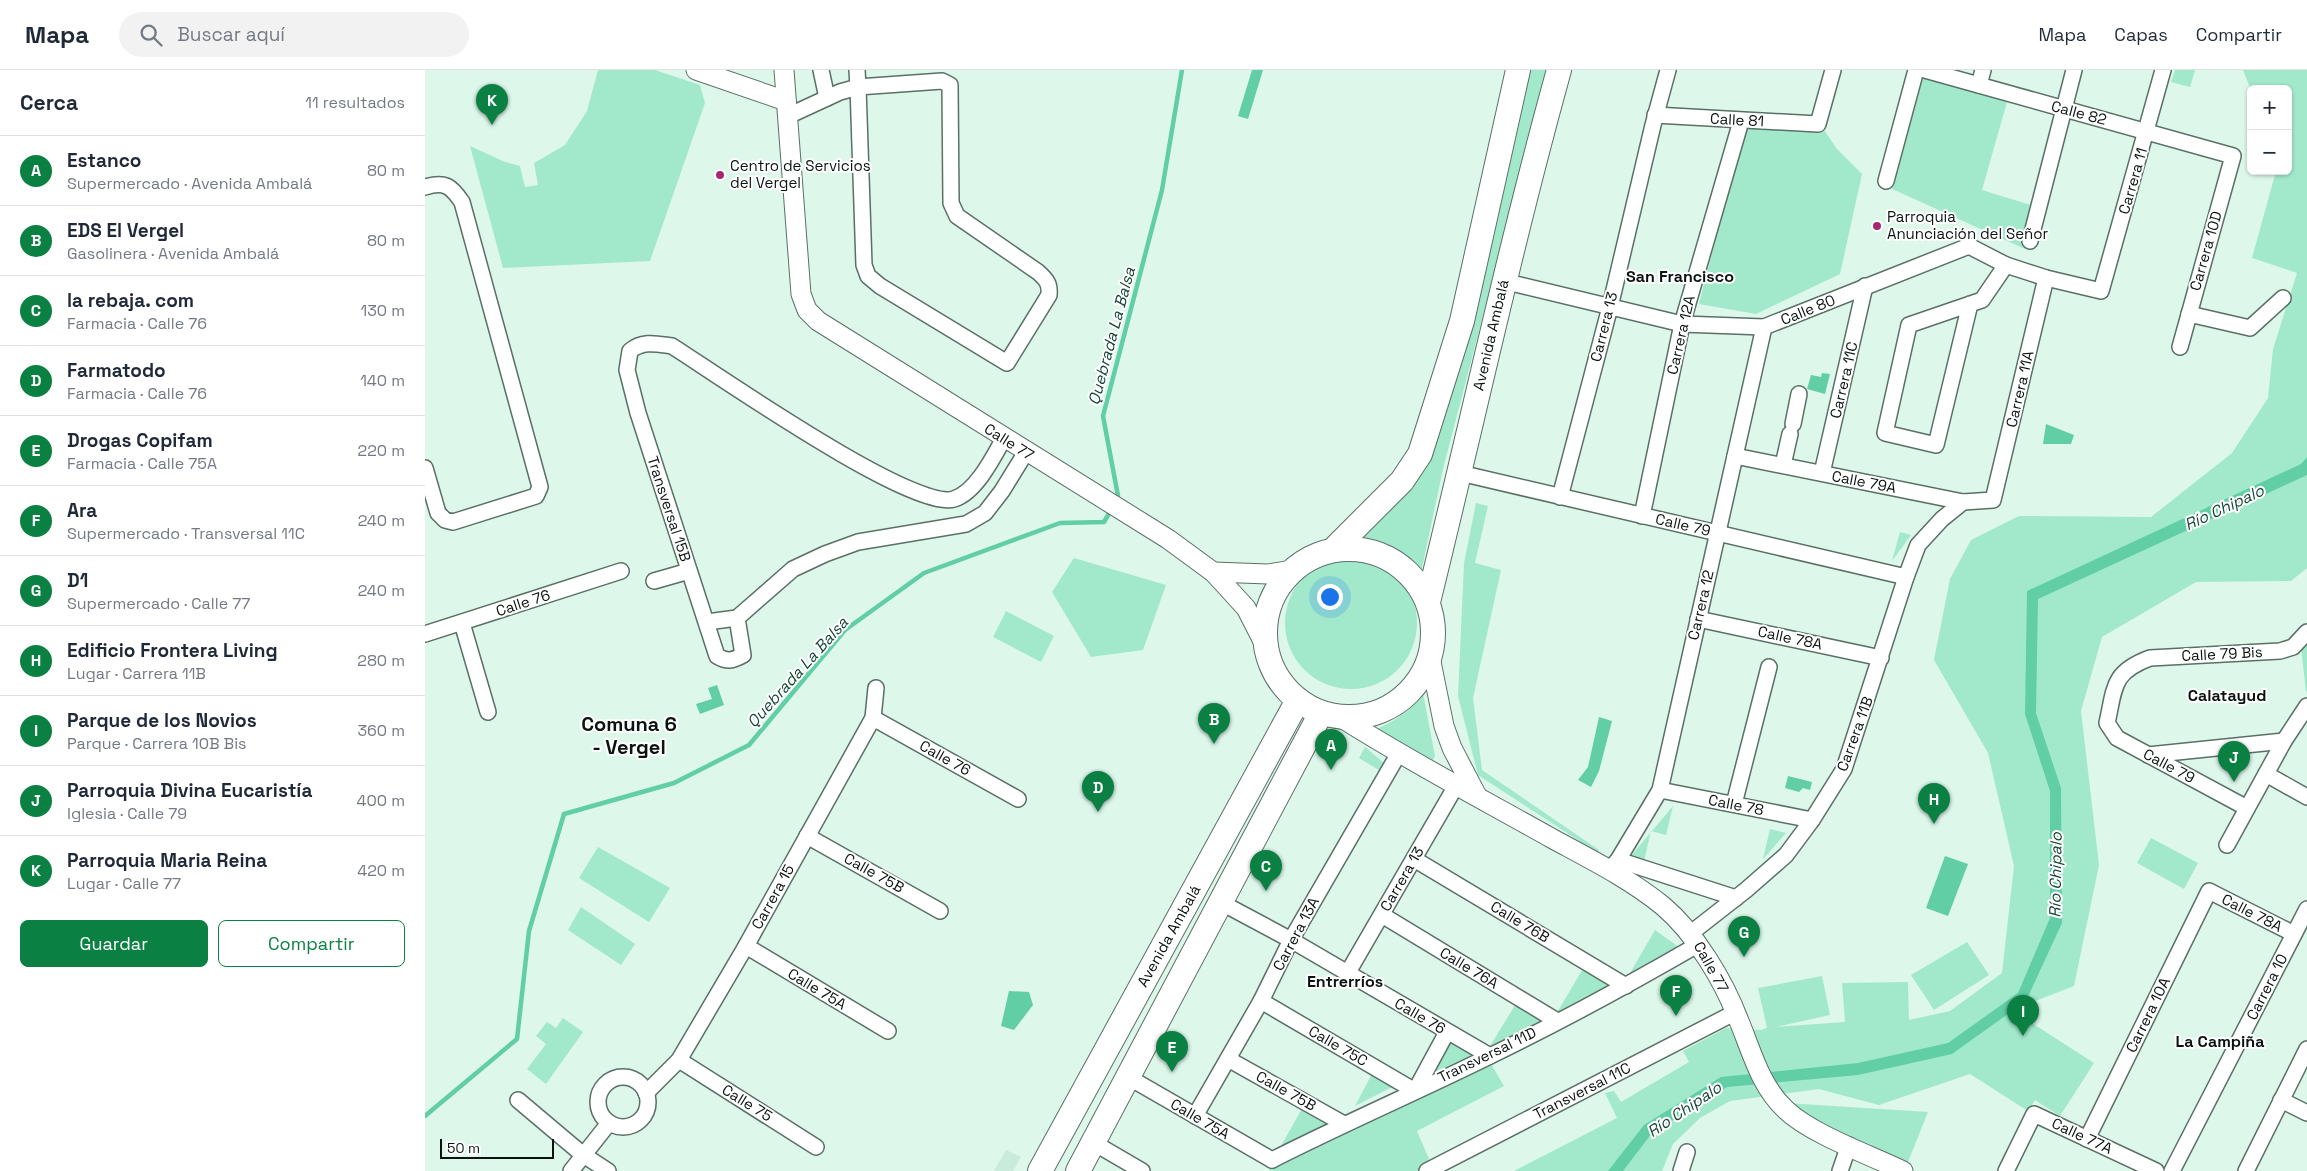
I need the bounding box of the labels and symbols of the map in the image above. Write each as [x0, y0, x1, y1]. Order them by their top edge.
pin: K [476, 84, 508, 125]
street label: Calle 82 [2049, 96, 2109, 129]
street label: Calle 81 [1710, 109, 1764, 130]
street label: Carrera 11 [2114, 145, 2151, 216]
place label: Centro de Servicios del Vergel [730, 156, 871, 192]
marker: Centro de Servicios del Vergel [714, 169, 726, 181]
place label: Parroquia Anunciación del Señor [1887, 207, 2049, 243]
street label: Carrera 10D [2185, 209, 2226, 293]
marker: Parroquia Anunciación del Señor [1871, 220, 1883, 232]
water label: Quebrada La Balsa [1083, 264, 1140, 407]
district label: San Francisco [1626, 266, 1734, 287]
street label: Avenida Ambalá [1468, 277, 1513, 392]
street label: Carrera 13 [1586, 290, 1621, 364]
street label: Calle 80 [1778, 290, 1838, 329]
street label: Carrera 12A [1662, 293, 1699, 376]
street label: Carrera 11C [1825, 340, 1862, 420]
street label: Carrera 11A [2001, 348, 2038, 429]
street label: Calle 77 [981, 419, 1038, 464]
street label: Transversal 15B [643, 454, 696, 564]
street label: Calle 79A [1830, 466, 1899, 497]
water label: Río Chipalo [2181, 479, 2268, 535]
street label: Calle 79 [1654, 509, 1713, 540]
street label: Carrera 12 [1683, 568, 1718, 642]
your location [1317, 584, 1343, 610]
street label: Calle 76 [493, 585, 552, 620]
water label: Quebrada La Balsa [742, 612, 853, 732]
street label: Calle 78A [1756, 621, 1825, 654]
street label: Calle 79 Bis [2181, 642, 2263, 665]
district label: Calatayud [2188, 685, 2266, 706]
street label: Carrera 11B [1832, 694, 1877, 774]
pin: B [1198, 703, 1230, 744]
district label: Comuna 6 - Vergel [581, 711, 677, 760]
pin: A [1315, 729, 1347, 770]
street label: Calle 76 [916, 736, 974, 779]
pin: J [2218, 741, 2250, 782]
street label: Calle 79 [2140, 744, 2198, 787]
pin: D [1082, 771, 1114, 812]
pin: H [1918, 783, 1950, 824]
street label: Calle 78 [1707, 790, 1765, 819]
water label: Río Chipalo [2044, 831, 2067, 918]
street label: Carrera 13 [1375, 843, 1428, 914]
street label: Calle 75B [841, 848, 908, 897]
pin: C [1250, 850, 1282, 891]
street label: Carrera 15 [747, 861, 798, 933]
street label: Avenida Ambalá [1133, 881, 1205, 990]
street label: Calle 78A [2219, 889, 2286, 936]
street label: Carrera 13A [1268, 893, 1323, 974]
street label: Calle 76B [1487, 896, 1553, 947]
pin: G [1728, 916, 1760, 957]
street label: Calle 77 [1690, 938, 1733, 996]
street label: Calle 76A [1436, 943, 1503, 993]
street label: Carrera 10 [2242, 950, 2291, 1023]
street label: Calle 75A [784, 964, 851, 1014]
district label: Entrerríos [1307, 971, 1383, 992]
street label: Carrera 10A [2121, 974, 2174, 1056]
pin: F [1660, 975, 1692, 1016]
street label: Calle 76 [1391, 993, 1449, 1038]
pin: I [2007, 995, 2039, 1036]
street label: Calle 75C [1305, 1021, 1371, 1070]
street label: Transversal 11D [1434, 1022, 1539, 1087]
pin: E [1156, 1031, 1188, 1072]
district label: La Campiña [2176, 1031, 2264, 1052]
street label: Transversal 11C [1530, 1058, 1634, 1123]
street label: Calle 75B [1253, 1066, 1320, 1115]
water label: Río Chipalo [1643, 1076, 1726, 1142]
street label: Calle 75 [719, 1080, 776, 1125]
street label: Calle 75A [1167, 1094, 1234, 1143]
street label: Calle 77A [2049, 1113, 2116, 1158]
scale bar [440, 1136, 554, 1159]

